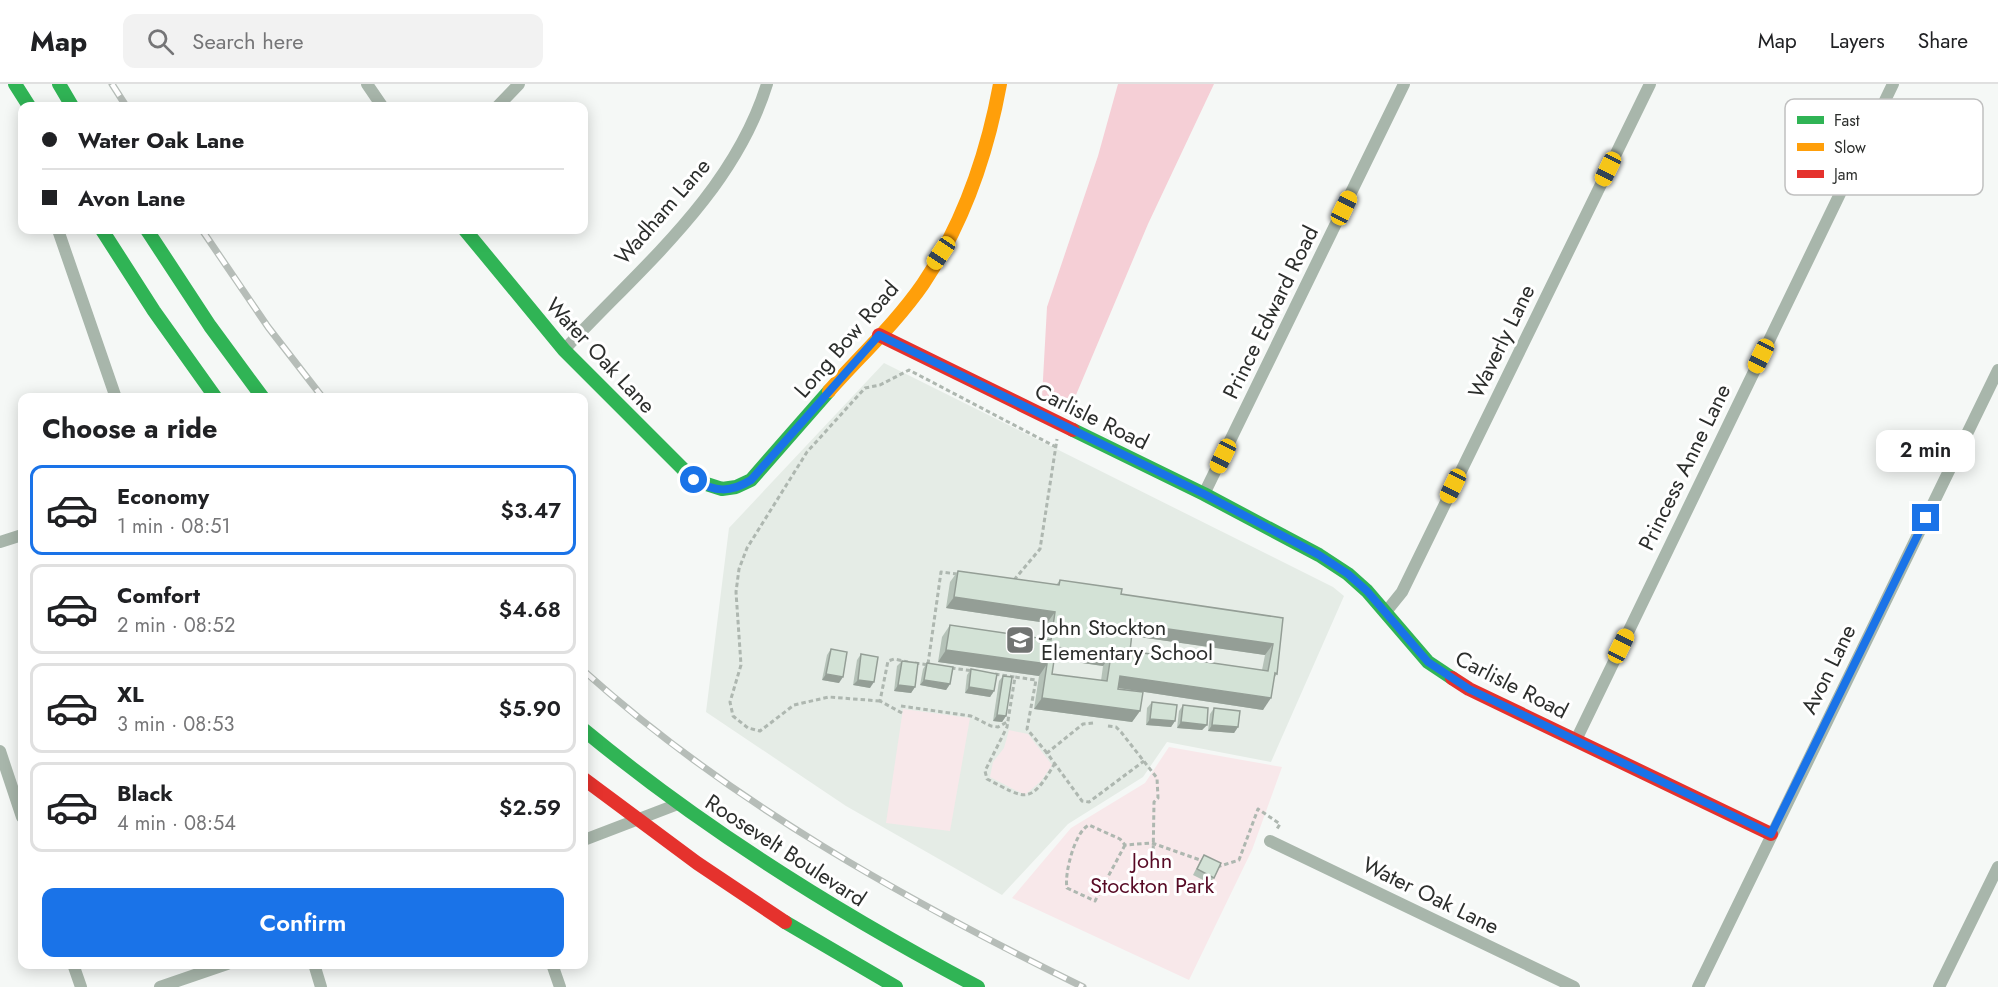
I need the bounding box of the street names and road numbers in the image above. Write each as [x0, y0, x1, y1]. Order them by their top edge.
street label: Wadham Lane [607, 151, 717, 271]
street label: Prince Edward Road [1214, 220, 1326, 404]
street label: Long Bow Road [786, 274, 906, 404]
street label: Waverly Lane [1460, 279, 1542, 403]
street label: Water Oak Lane [539, 290, 663, 420]
street label: Carlisle Road [1030, 375, 1154, 457]
street label: Princess Anne Lane [1630, 378, 1738, 556]
street label: Avon Lane [1793, 619, 1863, 719]
street label: Carlisle Road [1450, 642, 1574, 726]
street label: Roosevelt Boulevard [699, 786, 873, 914]
street label: Water Oak Lane [1357, 848, 1505, 942]

